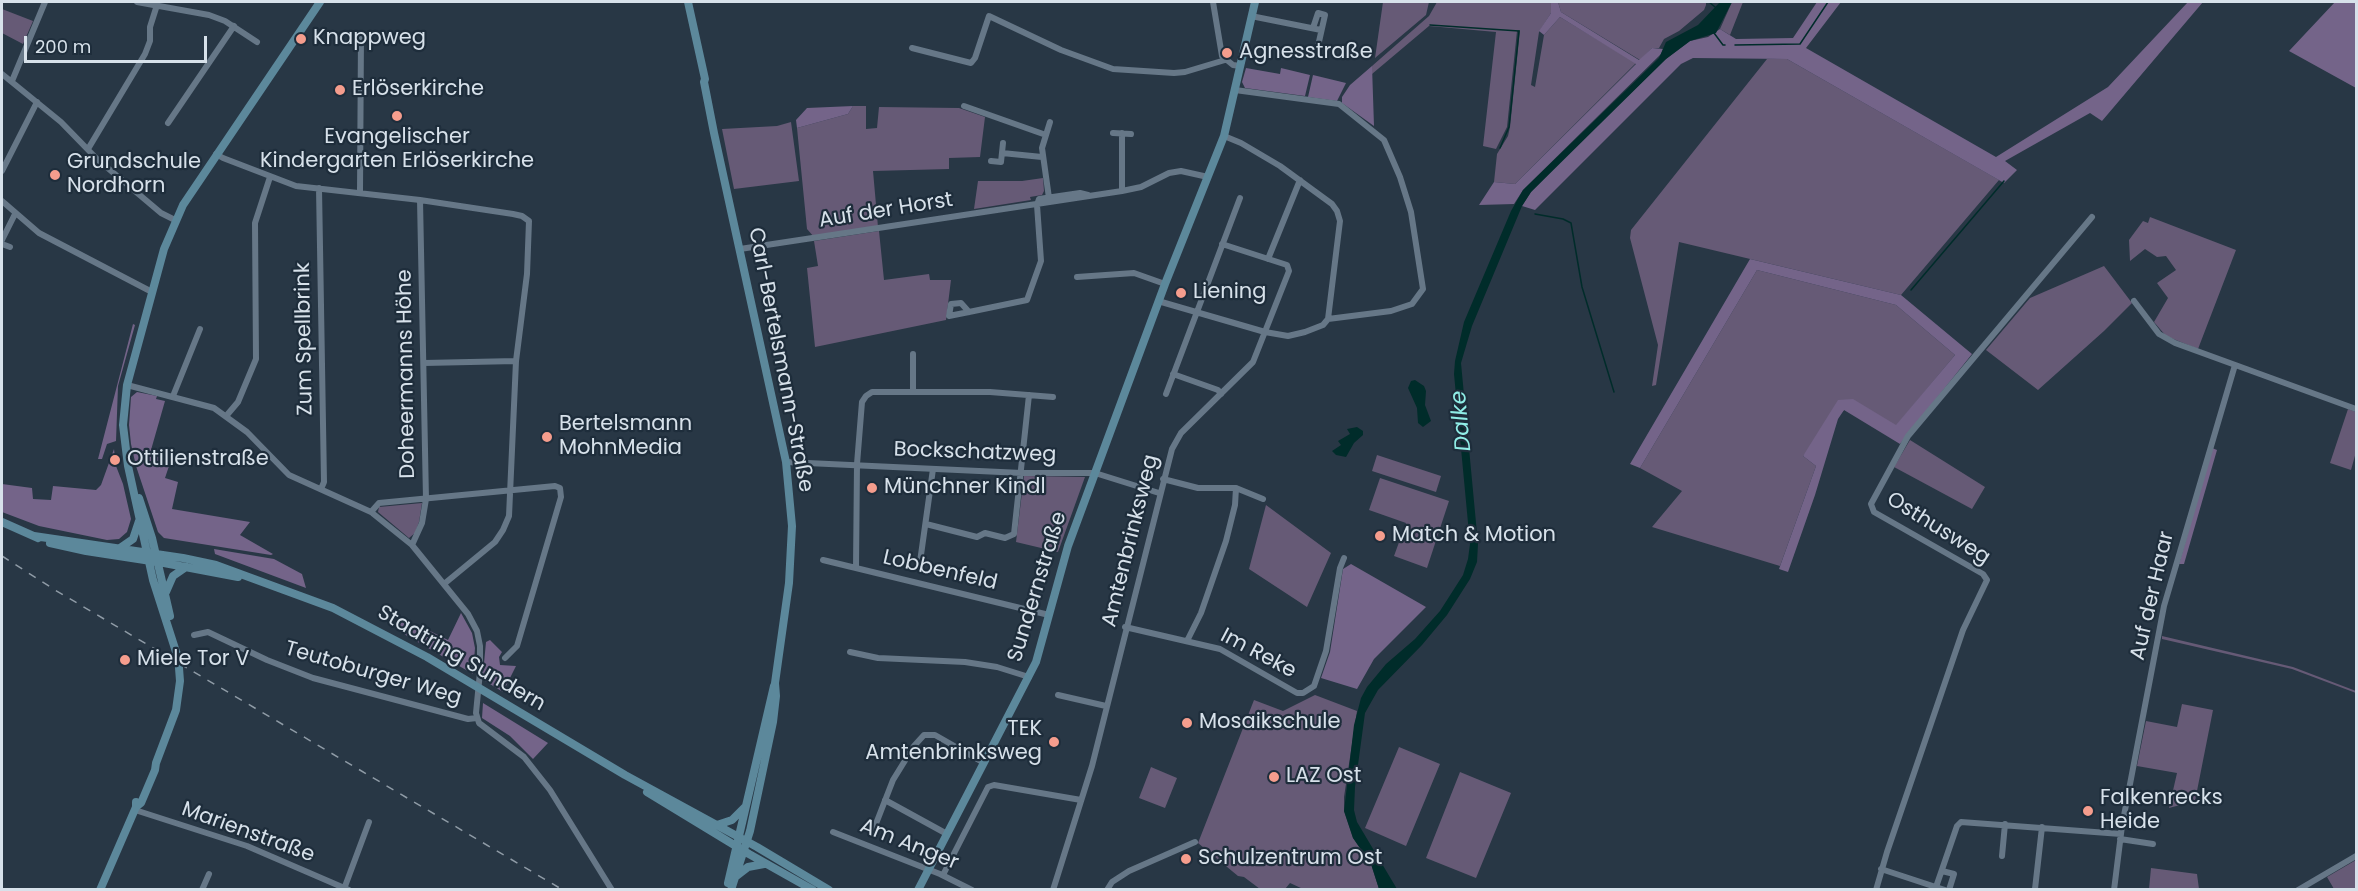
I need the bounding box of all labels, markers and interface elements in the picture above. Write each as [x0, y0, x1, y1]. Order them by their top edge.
scale bar [27, 24, 210, 62]
place label: Knappweg [313, 26, 426, 52]
marker: Knappweg [294, 32, 308, 46]
text: 200 m [35, 34, 91, 59]
place label: Agnesstraße [1239, 40, 1373, 66]
marker: Agnesstraße [1220, 46, 1234, 60]
place label: Erlöserkirche [352, 77, 484, 103]
marker: Erlöserkirche [333, 83, 347, 97]
marker: Evangelischer Kindergarten Erlöserkirche [390, 109, 404, 123]
place label: Evangelischer Kindergarten Erlöserkirche [260, 125, 534, 175]
place label: Grundschule Nordhorn [67, 150, 201, 200]
marker: Grundschule Nordhorn [48, 168, 62, 182]
street label: Auf der Horst [817, 188, 955, 234]
street label: Carl-Bertelsmann-Straße [742, 226, 818, 494]
street label: Zum Spellbrink [291, 262, 319, 416]
street label: Doheermanns Höhe [393, 269, 421, 479]
place label: Liening [1193, 280, 1266, 306]
marker: Liening [1174, 286, 1188, 300]
water label: Dalke [1446, 390, 1478, 452]
place label: Bertelsmann MohnMedia [559, 412, 692, 462]
marker: Bertelsmann MohnMedia [540, 430, 554, 444]
street label: Bockschatzweg [893, 438, 1057, 468]
place label: Ottilienstraße [127, 447, 269, 473]
street label: Amtenbrinksweg [1097, 452, 1165, 630]
marker: Ottilienstraße [108, 453, 122, 467]
place label: Münchner Kindl [884, 475, 1046, 501]
marker: Münchner Kindl [865, 481, 879, 495]
street label: Osthusweg [1882, 487, 1994, 571]
street label: Sundernstraße [1003, 509, 1073, 665]
place label: Match & Motion [1392, 523, 1556, 549]
marker: Match & Motion [1373, 529, 1387, 543]
street label: Auf der Haar [2126, 529, 2180, 663]
street label: Lobbenfeld [880, 546, 1000, 596]
street label: Stadtring Sundern [372, 601, 550, 717]
street label: Im Reke [1216, 624, 1300, 684]
street label: Teutoburger Weg [282, 637, 464, 711]
place label: Miele Tor V [137, 647, 249, 673]
marker: Miele Tor V [118, 653, 132, 667]
place label: Mosaikschule [1199, 710, 1340, 736]
marker: Mosaikschule [1180, 716, 1194, 730]
place label: TEK Amtenbrinksweg [865, 717, 1042, 767]
marker: TEK Amtenbrinksweg [1047, 735, 1061, 749]
place label: LAZ Ost [1286, 764, 1361, 790]
marker: LAZ Ost [1267, 770, 1281, 784]
place label: Falkenrecks Heide [2100, 786, 2223, 836]
street label: Marienstraße [178, 797, 318, 869]
marker: Falkenrecks Heide [2081, 804, 2095, 818]
street label: Am Anger [856, 814, 962, 876]
place label: Schulzentrum Ost [1198, 846, 1382, 872]
marker: Schulzentrum Ost [1179, 852, 1193, 866]

